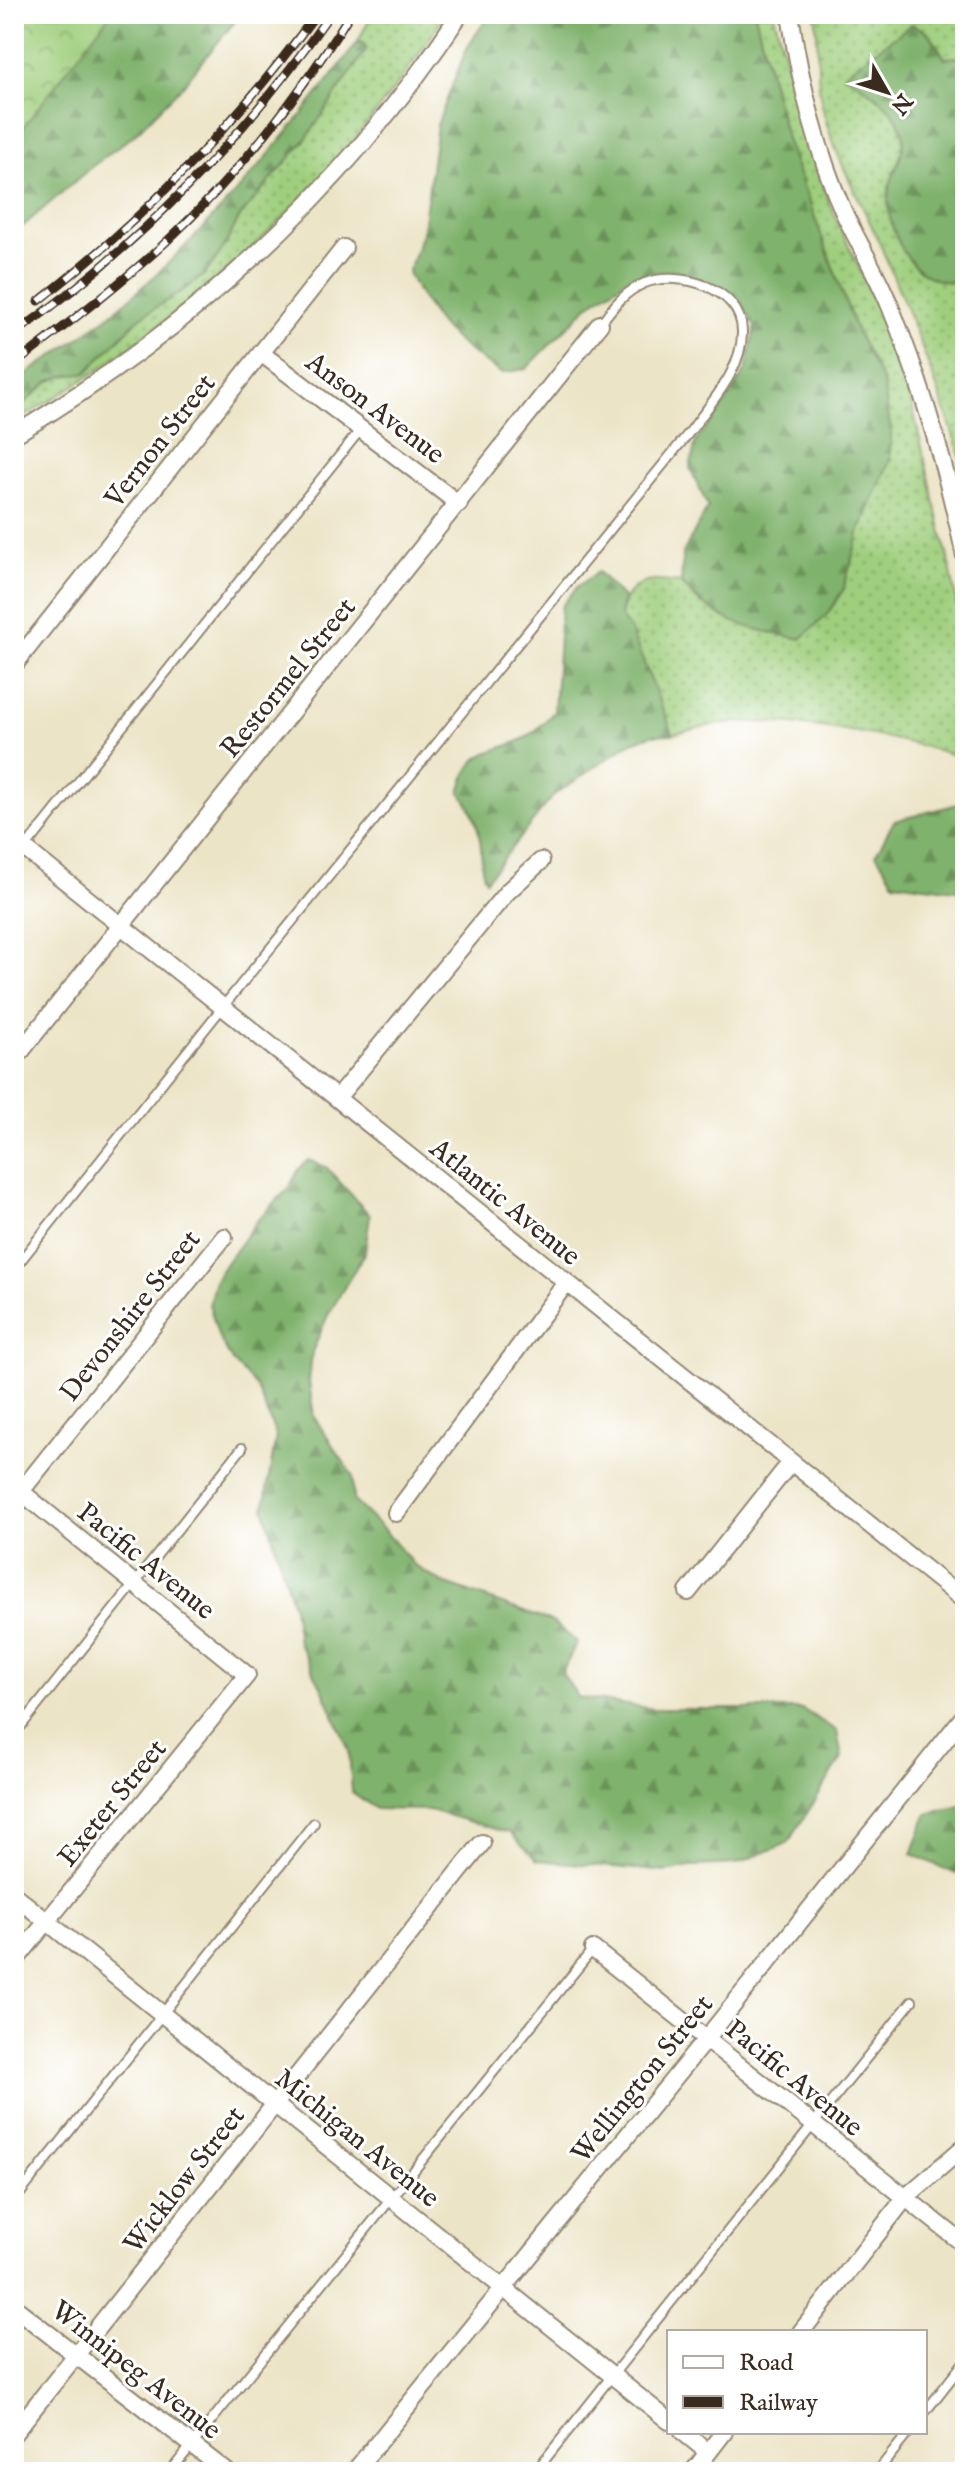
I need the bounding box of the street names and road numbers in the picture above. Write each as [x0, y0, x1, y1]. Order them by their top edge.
street label: Anson Avenue [297, 345, 451, 473]
street label: Vernon Street [97, 367, 224, 516]
street label: Restormel Street [214, 591, 365, 766]
street label: Atlantic Avenue [421, 1131, 587, 1274]
street label: Devonshire Street [53, 1223, 209, 1409]
street label: Pacific Avenue [69, 1496, 222, 1628]
street label: Exeter Street [51, 1732, 175, 1874]
street label: Wellington Street [564, 1988, 722, 2171]
street label: Pacific Avenue [717, 2013, 870, 2145]
street label: Michigan Avenue [267, 2062, 446, 2216]
street label: Wicklow Street [117, 2100, 254, 2261]
street label: Winnipeg Avenue [43, 2294, 228, 2448]

